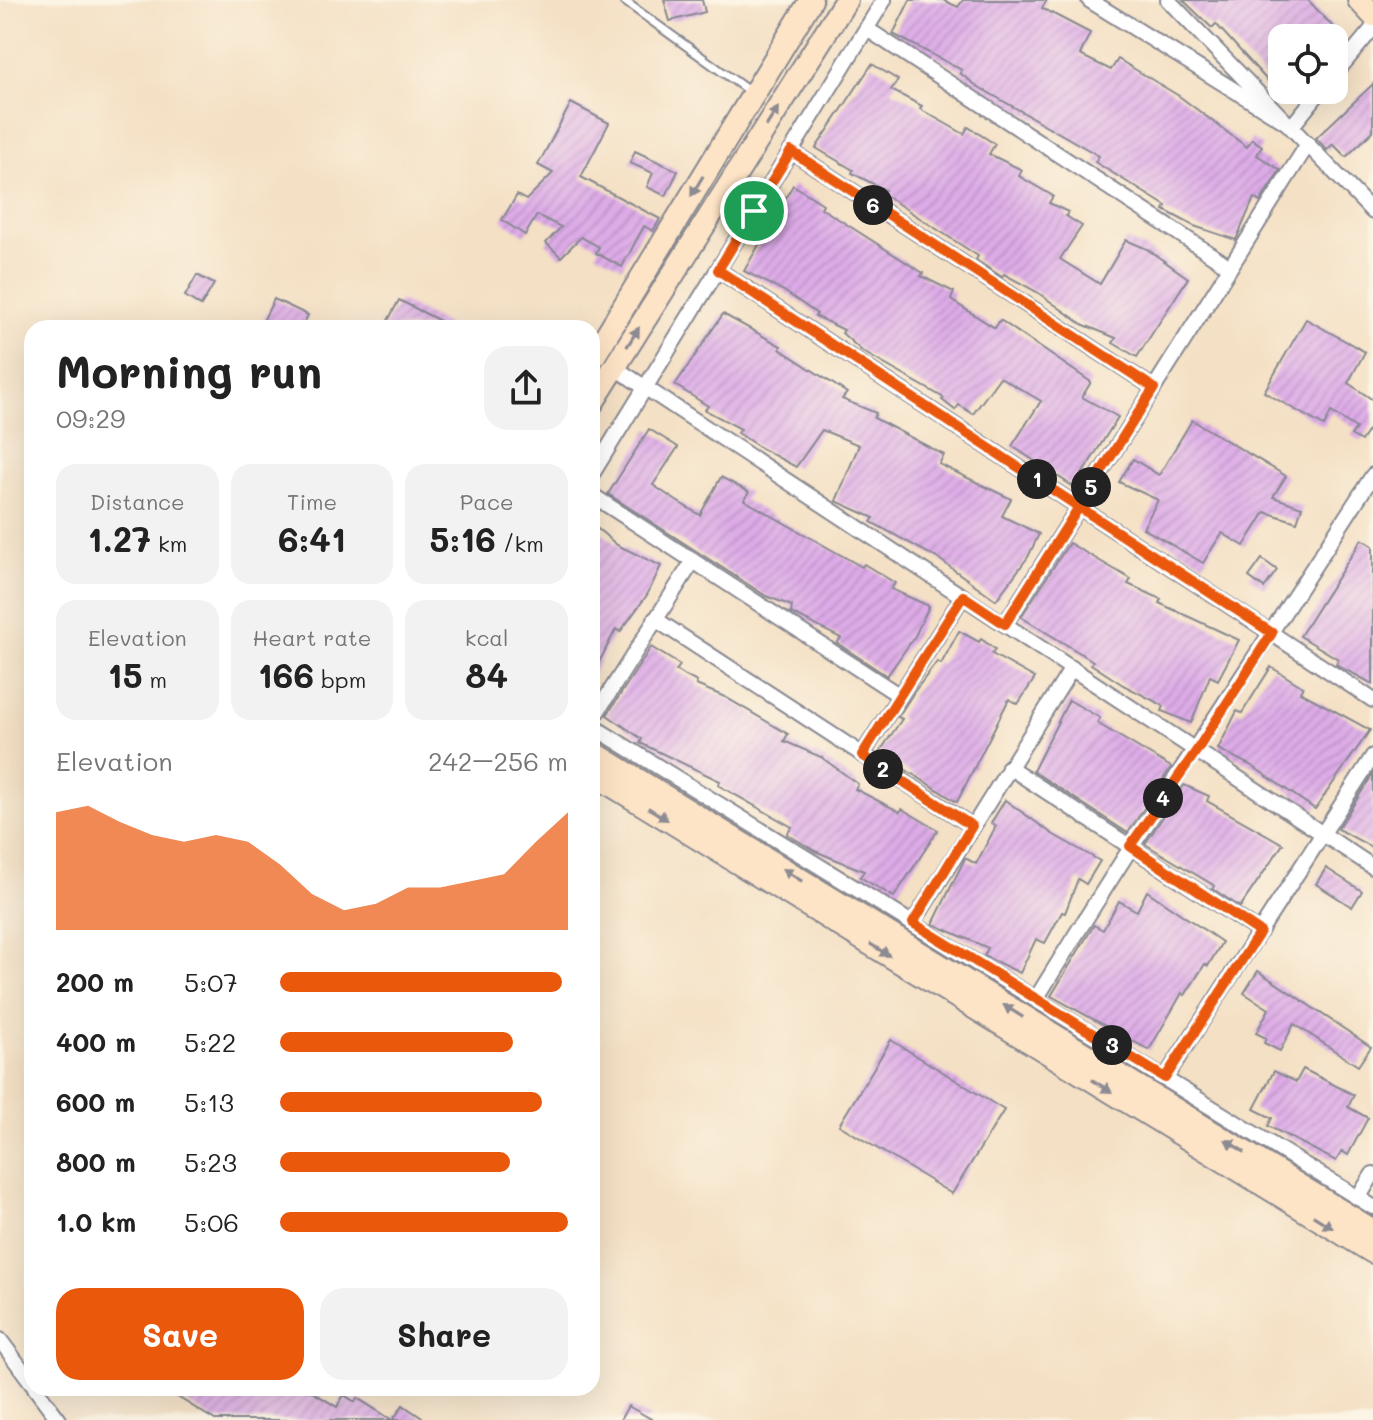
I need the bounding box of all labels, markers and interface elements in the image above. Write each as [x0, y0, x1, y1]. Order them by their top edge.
map controls [1268, 24, 1348, 104]
button: locate [1268, 24, 1348, 104]
one-way arrow [765, 106, 779, 128]
one-way arrow [690, 175, 704, 197]
pin [720, 177, 788, 245]
pin: 6 [853, 185, 893, 225]
icon: arrive [732, 189, 776, 233]
text: 6 [866, 190, 880, 219]
one-way arrow [626, 326, 640, 348]
text: Morning run [56, 342, 322, 399]
button: share [484, 346, 568, 430]
text: 09:29 [56, 401, 125, 435]
pin: 1 [1017, 459, 1057, 499]
text: 1 [1032, 464, 1042, 493]
pin: 5 [1071, 467, 1111, 507]
text: 5 [1085, 472, 1097, 501]
text: Distance [90, 487, 185, 516]
text: Time [287, 487, 337, 516]
text: Pace [460, 487, 514, 516]
text: 1.27 [87, 516, 151, 561]
text: 6:41 [278, 516, 346, 561]
text: 5:16 [430, 516, 496, 561]
text: km [151, 529, 187, 558]
text: /km [496, 529, 544, 558]
text: Elevation [88, 623, 187, 652]
text: Heart rate [253, 623, 371, 652]
text: kcal [465, 623, 509, 652]
text: 15 [108, 652, 143, 697]
text: 166 [258, 652, 314, 697]
text: 84 [465, 652, 508, 697]
text: m [143, 665, 167, 694]
text: bpm [314, 665, 366, 694]
text: Elevation [56, 744, 173, 778]
text: 242–256 m [428, 744, 568, 778]
pin: 2 [863, 749, 903, 789]
text: 2 [877, 754, 889, 783]
pin: 4 [1143, 778, 1183, 818]
text: 4 [1156, 783, 1170, 812]
one-way arrow [648, 806, 669, 821]
one-way arrow [781, 868, 803, 882]
one-way arrow [869, 942, 891, 956]
text: 200 m [56, 965, 134, 999]
text: 5:07 [184, 965, 238, 999]
one-way arrow [1002, 1004, 1024, 1018]
text: 400 m [56, 1025, 136, 1059]
text: 5:22 [184, 1025, 236, 1059]
pin: 3 [1092, 1025, 1132, 1065]
text: 3 [1105, 1030, 1119, 1059]
one-way arrow [1091, 1078, 1113, 1092]
text: 600 m [56, 1085, 135, 1119]
text: 5:13 [184, 1085, 234, 1119]
one-way arrow [1224, 1140, 1246, 1154]
text: 800 m [56, 1145, 136, 1179]
text: 5:23 [184, 1145, 237, 1179]
text: 1.0 km [56, 1205, 136, 1239]
text: 5:06 [184, 1205, 239, 1239]
one-way arrow [1312, 1214, 1334, 1228]
button: Save [56, 1288, 304, 1380]
button: Share [320, 1288, 568, 1380]

